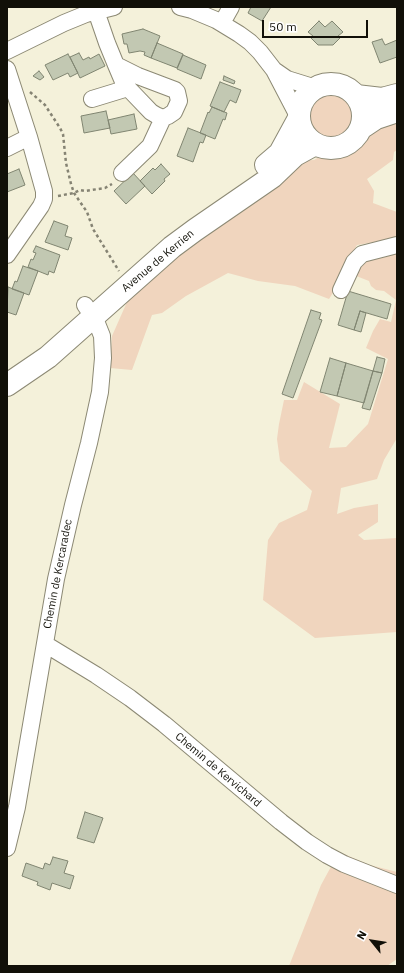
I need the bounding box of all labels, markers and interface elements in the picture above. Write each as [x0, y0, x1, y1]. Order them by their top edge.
scale bar [264, 12, 370, 38]
text: 50 m [269, 19, 297, 34]
street label: Avenue de Kerrien [119, 227, 197, 295]
street label: Chemin de Kercaradec [41, 518, 75, 630]
street label: Chemin de Kervichard [172, 730, 264, 810]
north arrow [352, 921, 392, 961]
text: N [354, 928, 370, 942]

